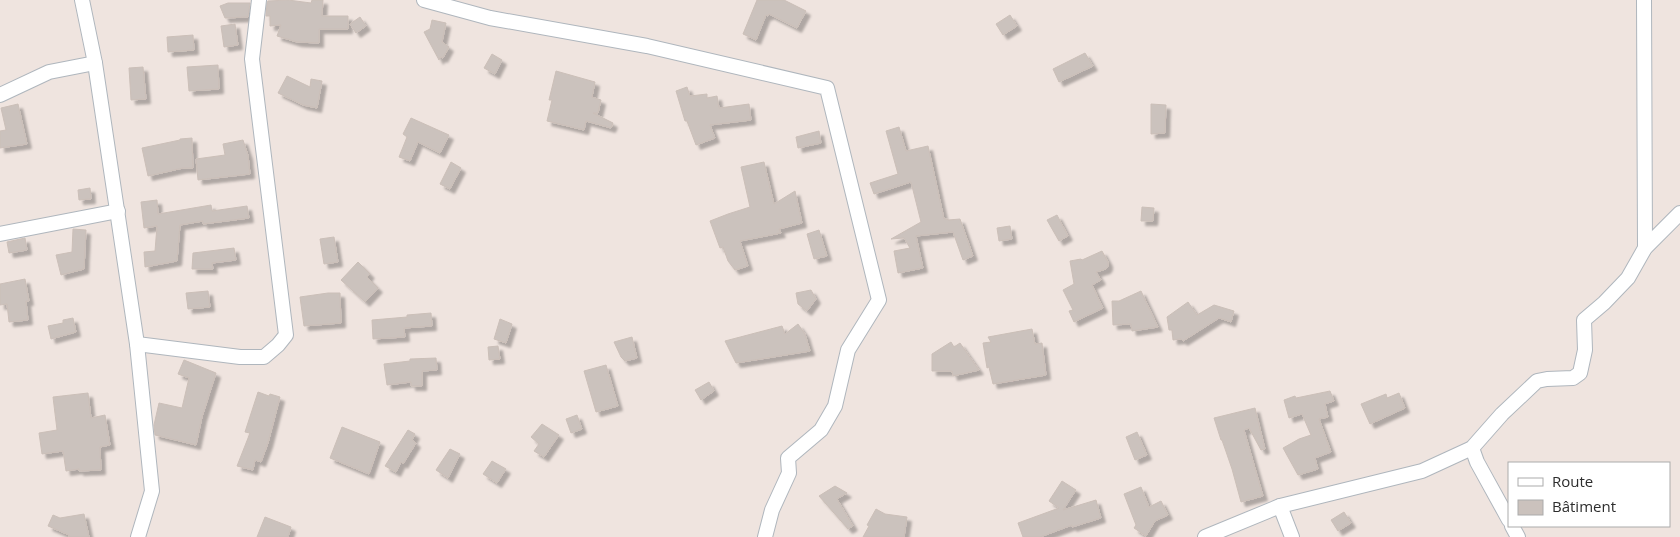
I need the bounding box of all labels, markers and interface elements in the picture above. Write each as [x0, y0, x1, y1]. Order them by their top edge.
legend [1508, 462, 1670, 527]
text: Route [1552, 471, 1593, 491]
text: Bâtiment [1552, 496, 1616, 516]

